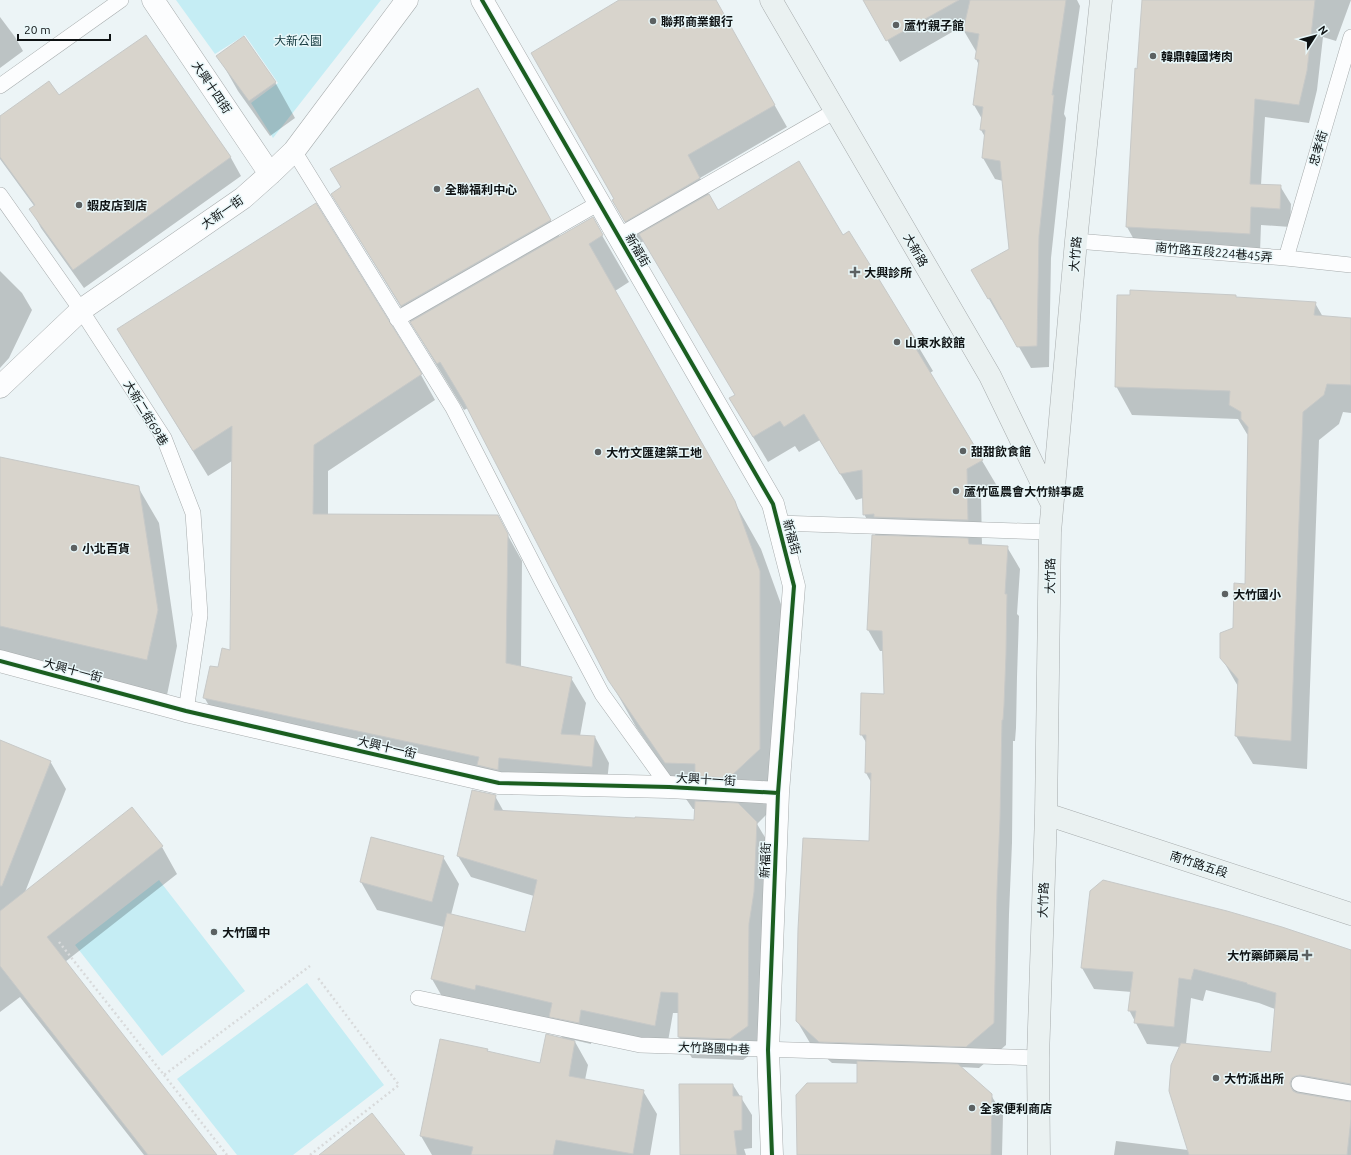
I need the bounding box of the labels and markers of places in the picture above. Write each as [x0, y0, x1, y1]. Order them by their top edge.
place label: 聯邦商業銀行 [661, 15, 733, 28]
marker: 聯邦商業銀行 [648, 16, 658, 26]
place label: 蘆竹親子館 [904, 19, 964, 32]
marker: 蘆竹親子館 [891, 20, 901, 30]
place label: 韓鼎韓國烤肉 [1161, 50, 1233, 63]
marker: 韓鼎韓國烤肉 [1148, 51, 1158, 61]
place label: 全聯福利中心 [445, 183, 517, 196]
marker: 全聯福利中心 [432, 184, 442, 194]
place label: 蝦皮店到店 [87, 199, 147, 212]
marker: 蝦皮店到店 [74, 200, 84, 210]
marker: 大興診所 [849, 266, 861, 278]
place label: 大興診所 [864, 266, 912, 279]
place label: 山東水餃館 [905, 336, 965, 349]
marker: 山東水餃館 [892, 337, 902, 347]
place label: 甜甜飲食館 [971, 445, 1031, 458]
place label: 大竹文匯建築工地 [606, 446, 702, 459]
marker: 甜甜飲食館 [958, 446, 968, 456]
marker: 大竹文匯建築工地 [593, 447, 603, 457]
place label: 蘆竹區農會大竹辦事處 [964, 485, 1084, 498]
marker: 蘆竹區農會大竹辦事處 [951, 486, 961, 496]
place label: 小北百貨 [82, 542, 130, 555]
marker: 小北百貨 [69, 543, 79, 553]
place label: 大竹國小 [1233, 588, 1281, 601]
marker: 大竹國小 [1220, 589, 1230, 599]
place label: 大竹國中 [222, 926, 270, 939]
marker: 大竹國中 [209, 927, 219, 937]
place label: 大竹藥師藥局 [1227, 949, 1299, 962]
marker: 大竹藥師藥局 [1302, 950, 1312, 960]
place label: 大竹派出所 [1224, 1072, 1284, 1085]
marker: 大竹派出所 [1211, 1073, 1221, 1083]
place label: 全家便利商店 [980, 1102, 1052, 1115]
marker: 全家便利商店 [967, 1103, 977, 1113]

